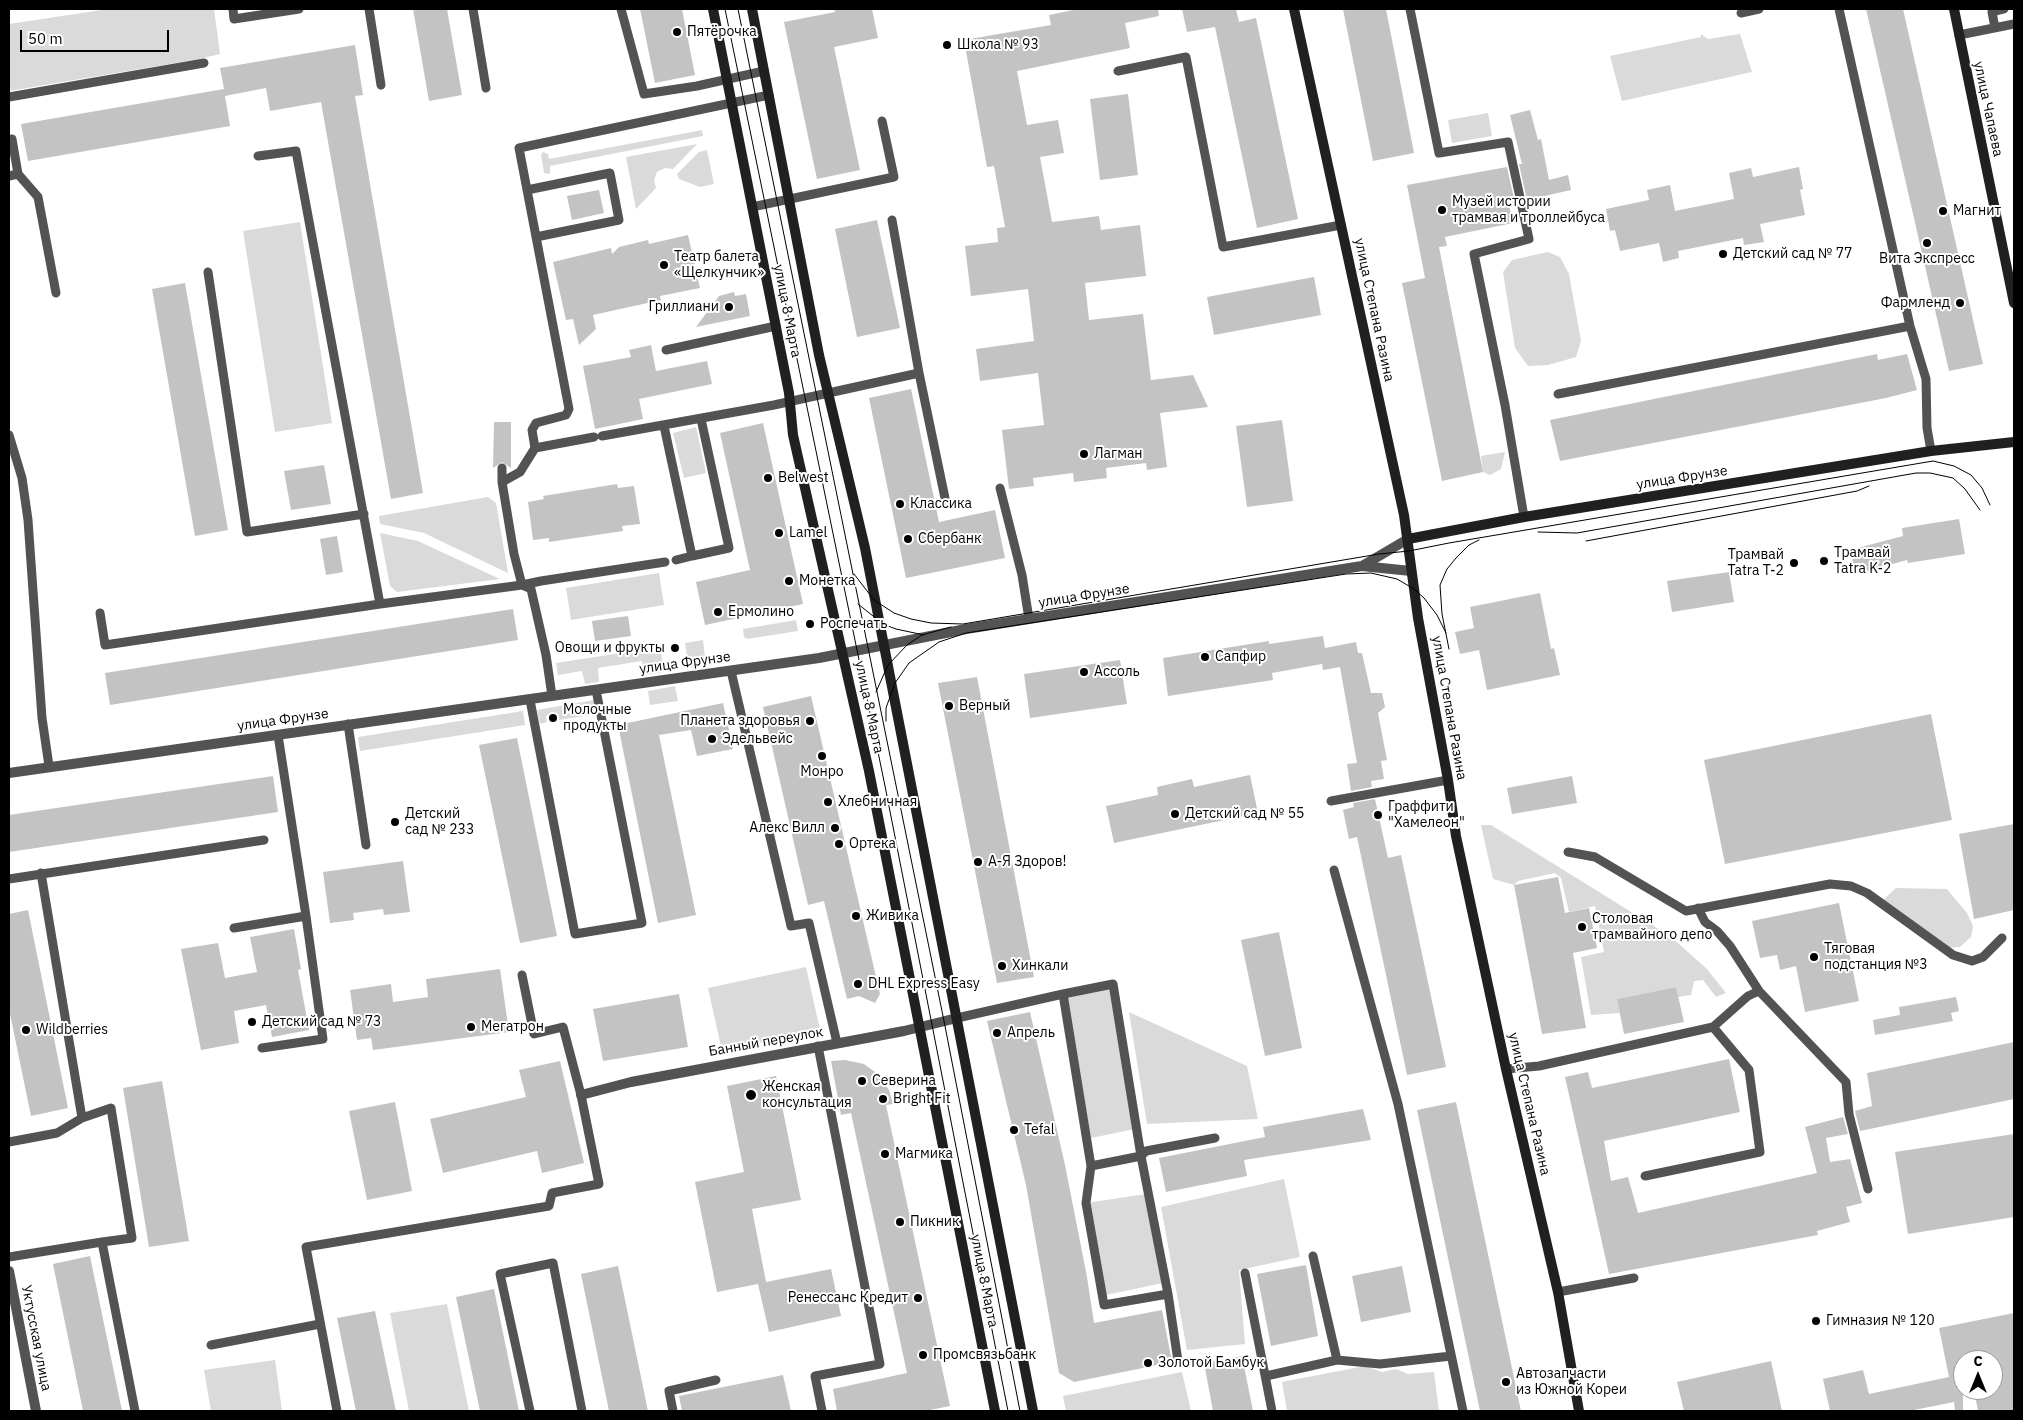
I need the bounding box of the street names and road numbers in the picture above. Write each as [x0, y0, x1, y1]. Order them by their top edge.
street label: улица Чапаева [1970, 60, 2006, 158]
street label: улица Степана Разина [1351, 237, 1397, 383]
street label: улица 8 Марта [770, 263, 804, 359]
street label: улица Фрунзе [1635, 463, 1729, 493]
street label: улица Фрунзе [1037, 581, 1131, 611]
street label: улица Степана Разина [1428, 635, 1470, 781]
street label: улица Фрунзе [638, 648, 732, 678]
street label: улица 8 Марта [851, 659, 887, 755]
street label: улица Фрунзе [236, 705, 330, 735]
street label: Банный переулок [707, 1024, 825, 1060]
street label: улица Степана Разина [1504, 1031, 1554, 1177]
street label: улица 8 Марта [967, 1233, 1001, 1329]
street label: Уктусская улица [17, 1284, 55, 1392]

